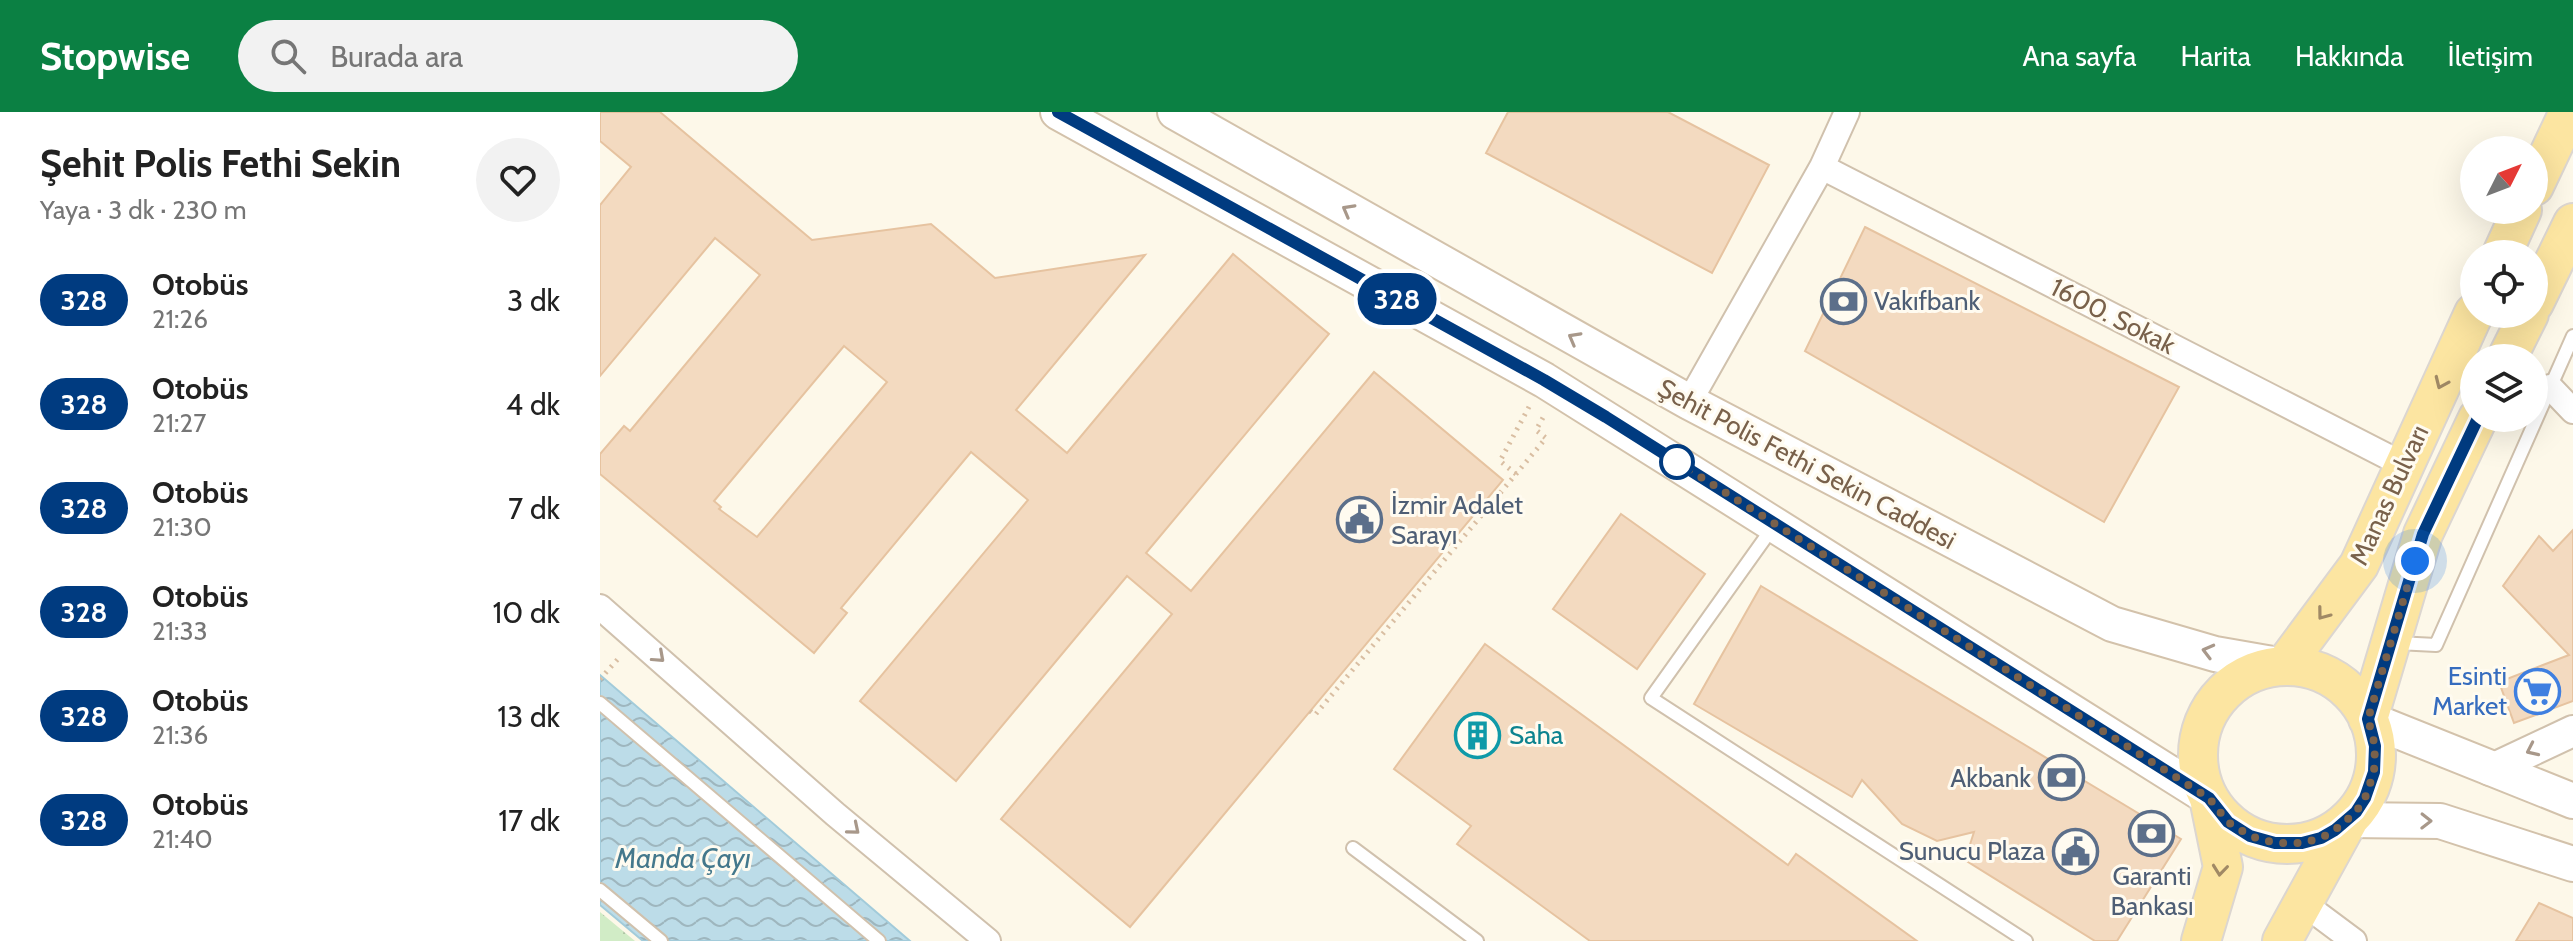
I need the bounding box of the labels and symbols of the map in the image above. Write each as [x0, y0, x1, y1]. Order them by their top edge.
north arrow [2460, 136, 2548, 224]
one-way arrow [1342, 204, 1357, 220]
street label: 1600. Sokak [2045, 271, 2181, 361]
line badge: 328 [1351, 273, 1443, 325]
bank icon: Vakıfbank [1819, 277, 1867, 325]
place label: Vakıfbank [1874, 285, 1981, 317]
one-way arrow [1569, 332, 1583, 348]
street label: Şehit Polis Fethi Sekin Caddesi [1653, 372, 1961, 556]
one-way arrow [2435, 375, 2451, 390]
street label: Manas Bulvarı [2343, 420, 2435, 570]
unlabelled marker [1660, 445, 1694, 479]
place label: İzmir Adalet Sarayı [1391, 489, 1523, 551]
public building icon: İzmir Adalet Sarayı [1336, 496, 1384, 544]
your location [2395, 541, 2435, 581]
one-way arrow [2318, 605, 2333, 620]
one-way arrow [2201, 644, 2215, 661]
one-way arrow [650, 648, 665, 662]
place label: Esinti Market [2432, 660, 2507, 722]
supermarket icon: Esinti Market [2514, 667, 2562, 715]
building icon: Saha [1454, 711, 1502, 759]
place label: Saha [1509, 719, 1564, 751]
one-way arrow [2525, 741, 2540, 757]
bank icon: Akbank [2038, 754, 2086, 802]
place label: Akbank [1950, 762, 2031, 794]
bank icon: Garanti Bankası [2128, 809, 2176, 857]
one-way arrow [2420, 812, 2433, 830]
one-way arrow [845, 819, 859, 834]
public building icon: Sunucu Plaza [2052, 827, 2100, 875]
place label: Sunucu Plaza [1899, 835, 2046, 867]
water label: Manda Çayı [614, 841, 751, 875]
place label: Garanti Bankası [2111, 860, 2193, 922]
one-way arrow [2211, 864, 2228, 877]

